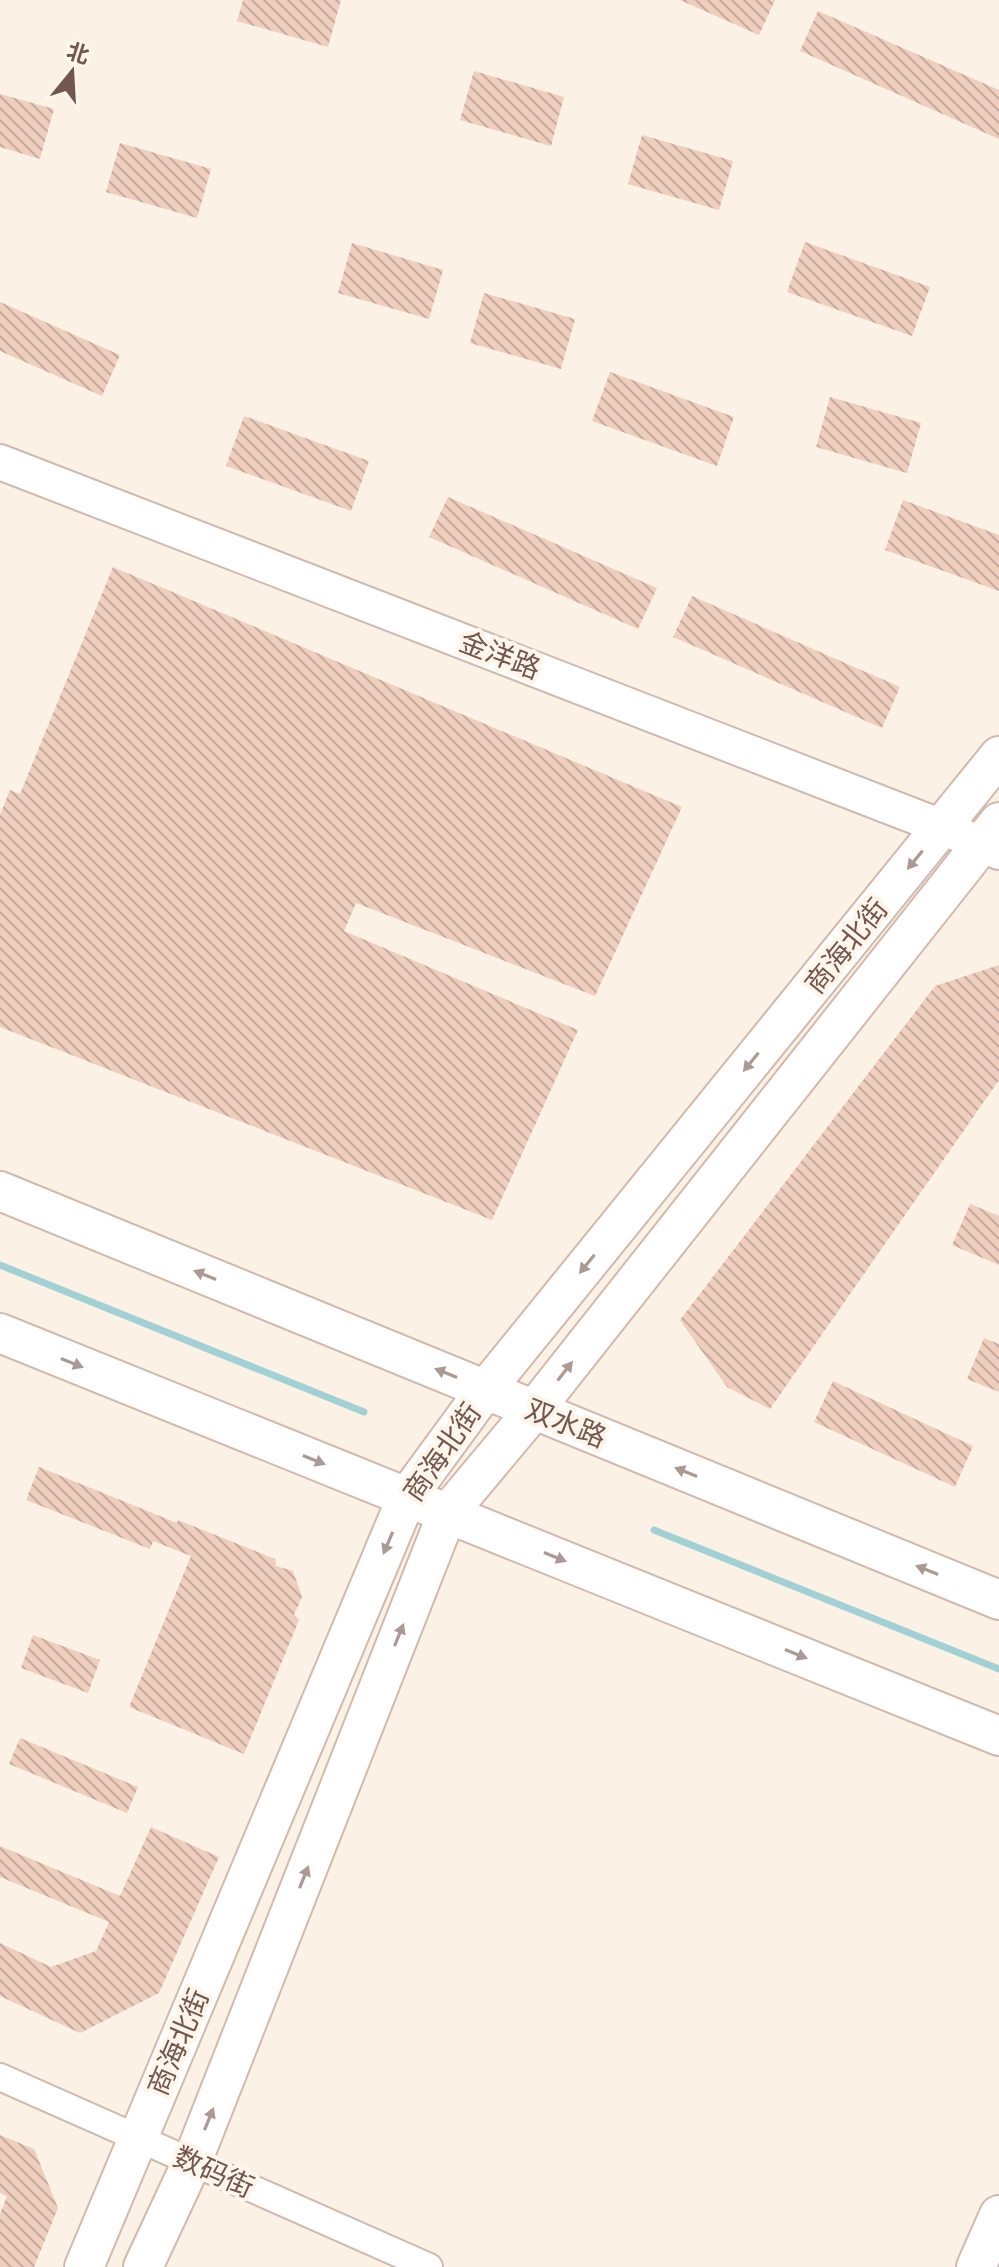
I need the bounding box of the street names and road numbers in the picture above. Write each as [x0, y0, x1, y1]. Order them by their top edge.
street label: 金洋路 [454, 623, 546, 689]
street label: 商海北街 [797, 891, 897, 1002]
street label: 双水路 [520, 1391, 612, 1457]
street label: 商海北街 [395, 1396, 491, 1509]
street label: 商海北街 [140, 1983, 218, 2101]
street label: 数码街 [167, 2138, 260, 2207]

